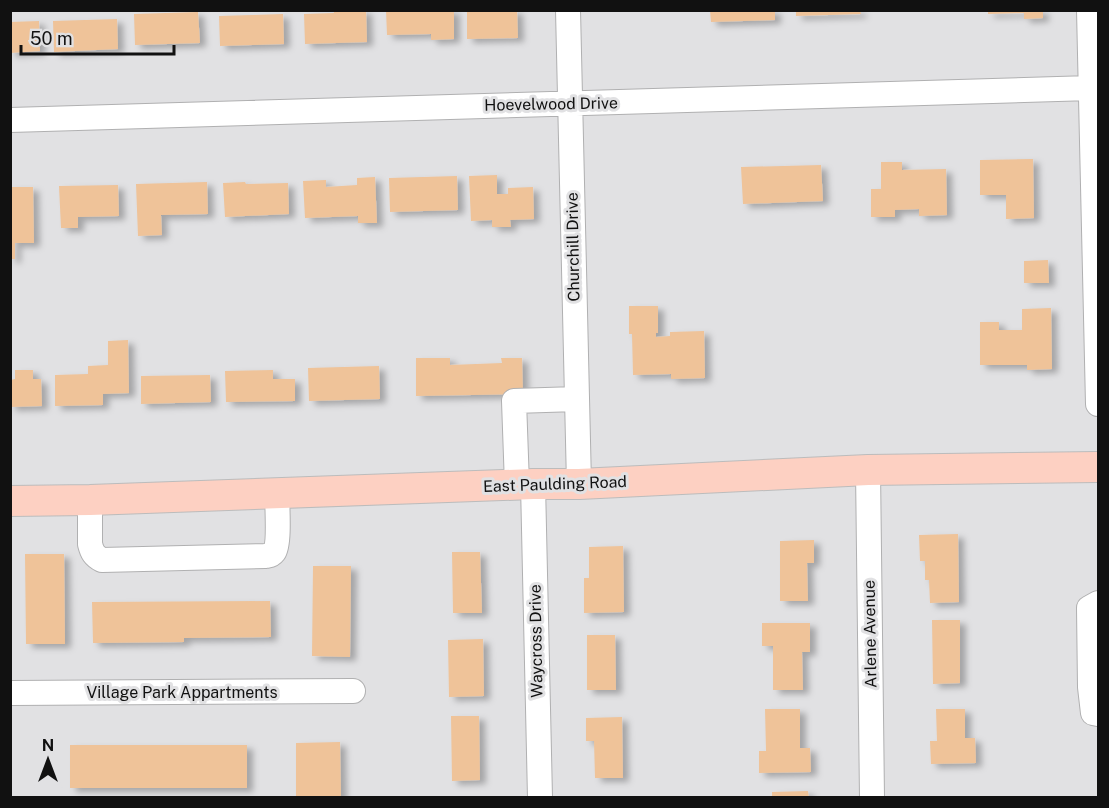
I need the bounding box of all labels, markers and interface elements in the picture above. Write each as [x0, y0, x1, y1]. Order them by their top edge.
scale bar [21, 18, 174, 56]
text: 50 m [30, 28, 73, 49]
street label: Hoevelwood Drive [484, 93, 618, 115]
street label: Churchill Drive [563, 192, 583, 302]
street label: East Paulding Road [483, 472, 627, 496]
street label: Arlene Avenue [860, 580, 880, 688]
street label: Waycross Drive [526, 584, 546, 698]
street label: Village Park Appartments [86, 683, 278, 702]
north arrow [18, 730, 78, 790]
text: N [42, 736, 54, 755]

